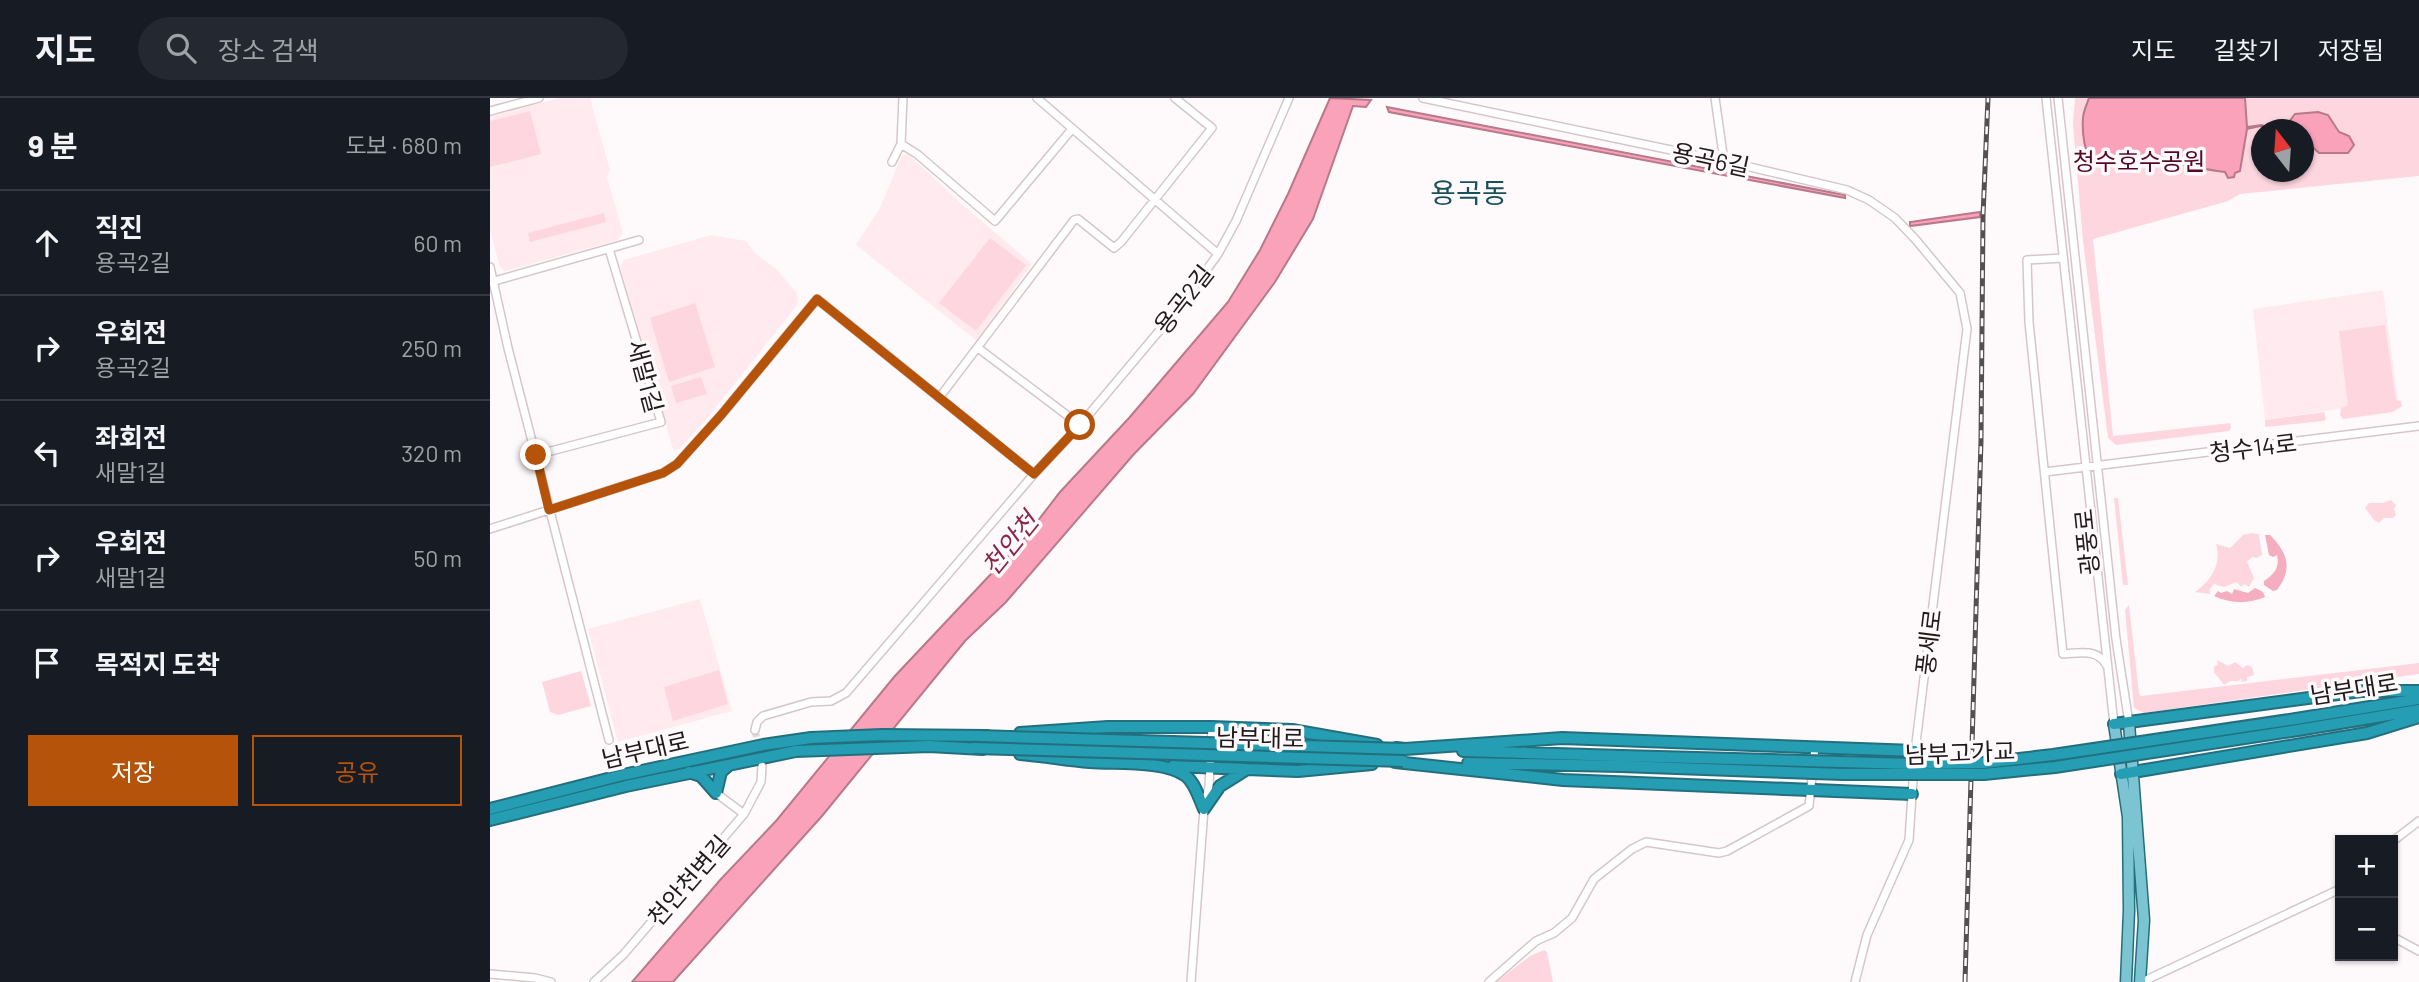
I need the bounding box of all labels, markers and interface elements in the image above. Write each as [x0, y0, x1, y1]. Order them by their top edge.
search box [138, 17, 628, 80]
text: 지도 [35, 29, 96, 69]
icon: search [162, 29, 200, 67]
text: 장소 검색 [218, 34, 319, 65]
text: 지도 [2131, 35, 2176, 64]
text: 길찾기 [2214, 35, 2280, 64]
text: 저장됨 [2318, 35, 2384, 64]
north arrow [2251, 119, 2314, 182]
text: 9 분 [28, 127, 78, 163]
text: 도보 · 680 m [345, 131, 462, 159]
street label: 용곡6길 [1670, 137, 1752, 181]
park label: 청수호수공원 [2073, 146, 2205, 175]
district label: 용곡동 [1430, 175, 1508, 209]
text: 직진 [95, 211, 143, 242]
icon: ahead [28, 224, 66, 262]
text: 60 m [414, 229, 462, 257]
text: 용곡2길 [95, 248, 171, 276]
street label: 용곡2길 [1147, 259, 1219, 339]
text: 우회전 [95, 316, 167, 347]
icon: right [28, 329, 66, 367]
text: 250 m [401, 334, 462, 362]
street label: 새말1길 [622, 336, 670, 416]
text: 용곡2길 [95, 353, 171, 381]
route start [1064, 409, 1095, 440]
text: 좌회전 [95, 421, 167, 452]
street label: 청수14로 [2208, 427, 2298, 467]
icon: left [28, 434, 66, 472]
text: 320 m [401, 439, 462, 467]
route end [520, 439, 551, 470]
text: 새말1길 [95, 458, 167, 486]
water label: 천안천 [974, 503, 1046, 581]
street label: 광풍로 [2068, 508, 2104, 576]
text: 우회전 [95, 526, 167, 557]
icon: right [28, 539, 66, 577]
text: 50 m [414, 544, 462, 572]
text: 새말1길 [95, 563, 167, 591]
street label: 풍세로 [1910, 607, 1946, 677]
icon: arrive [28, 644, 66, 682]
text: 목적지 도착 [95, 648, 220, 679]
street label: 남부대로 [2308, 667, 2400, 709]
street label: 남부대로 [1216, 722, 1304, 752]
street label: 남부대로 [599, 725, 691, 773]
button: 저장 [28, 735, 238, 806]
button: 공유 [252, 735, 462, 806]
street label: 남부고가교 [1904, 736, 2016, 768]
street label: 천안천변길 [641, 829, 735, 931]
map controls [2335, 835, 2398, 961]
button: + [2335, 835, 2398, 898]
button: − [2335, 898, 2398, 961]

